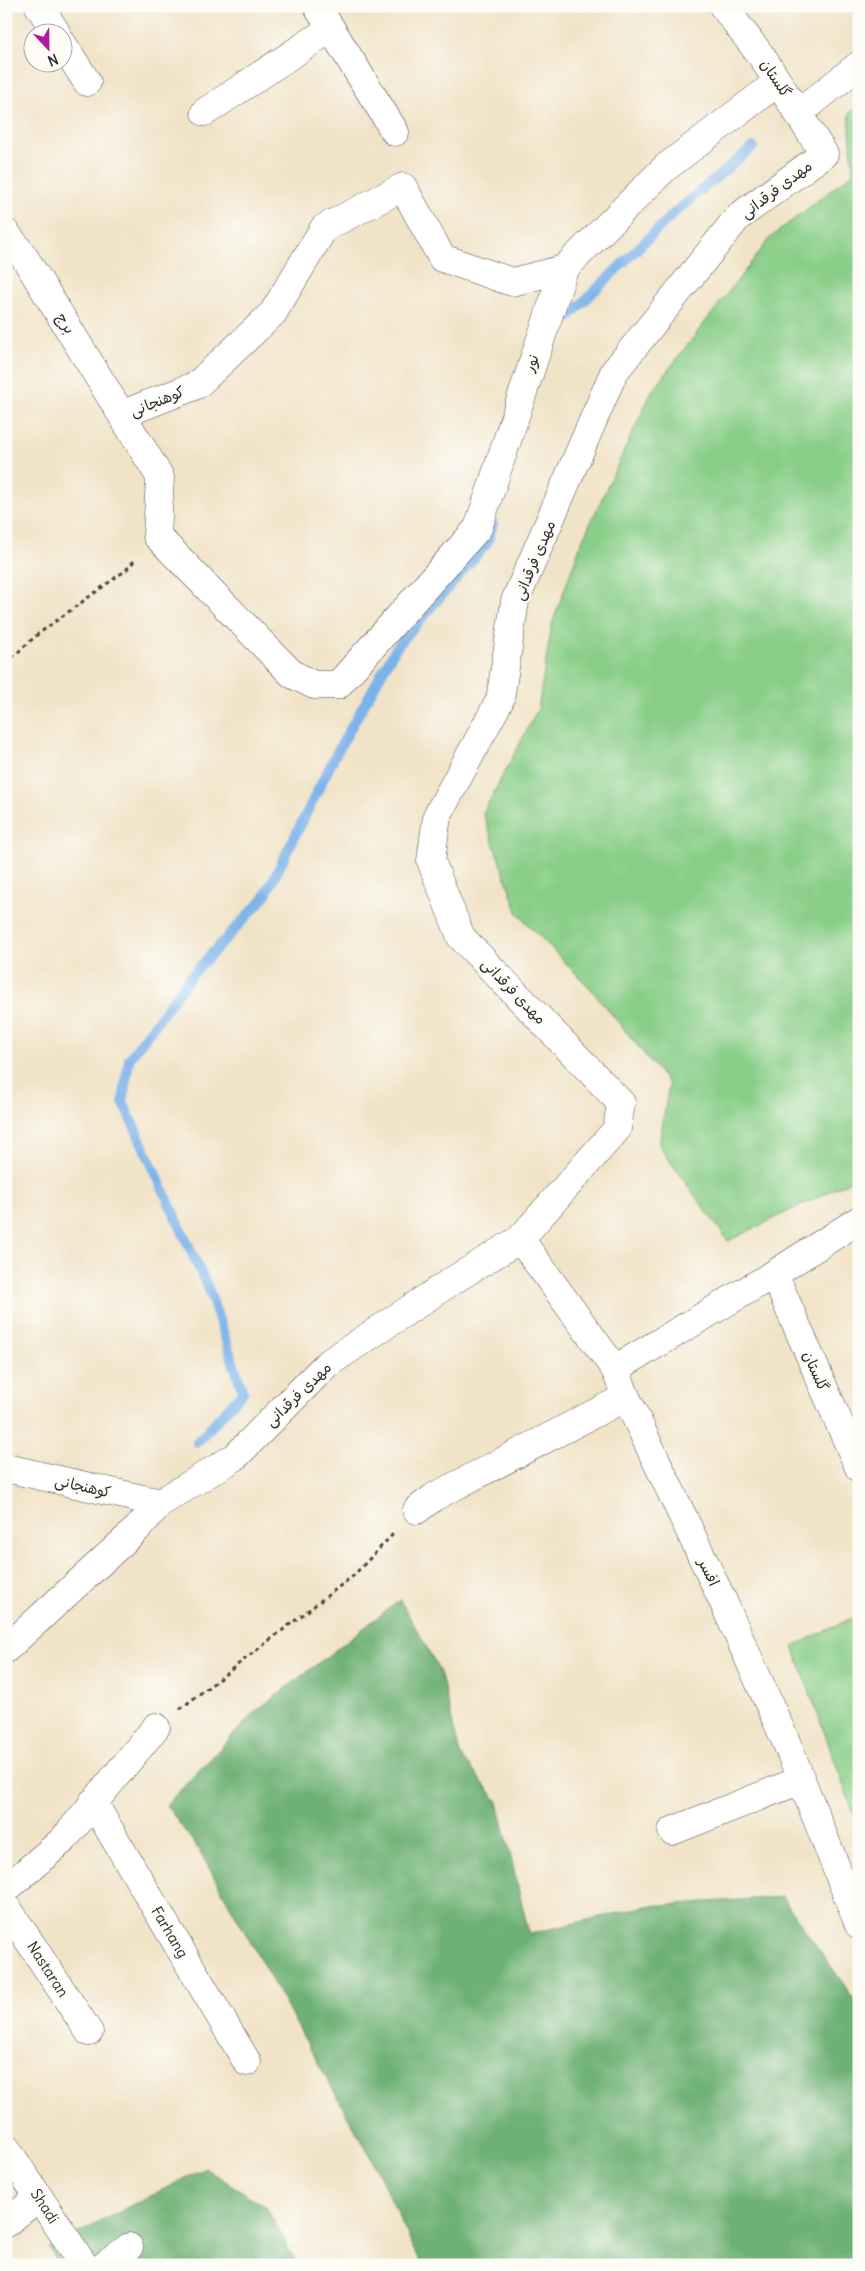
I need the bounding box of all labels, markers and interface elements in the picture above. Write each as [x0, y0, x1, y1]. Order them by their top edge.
north arrow [22, 22, 72, 72]
text: N [45, 50, 61, 70]
street label: گلستان [756, 55, 796, 101]
street label: مهدی فرقدانی [736, 156, 816, 223]
street label: برج [51, 309, 80, 338]
street label: نور [519, 352, 543, 375]
street label: کوهنجانی [127, 382, 187, 421]
street label: مهدی فرقدانی [509, 517, 560, 603]
street label: مهدی فرقدانی [477, 954, 550, 1029]
street label: گلستان [799, 1348, 833, 1394]
street label: مهدی فرقدانی [261, 1358, 336, 1431]
street label: کوهنجانی [53, 1470, 113, 1503]
street label: افسر [693, 1553, 724, 1589]
street label: Farhang [147, 1903, 193, 1961]
street label: Nastaran [23, 1938, 73, 2001]
street label: Shadi [27, 2185, 63, 2227]

